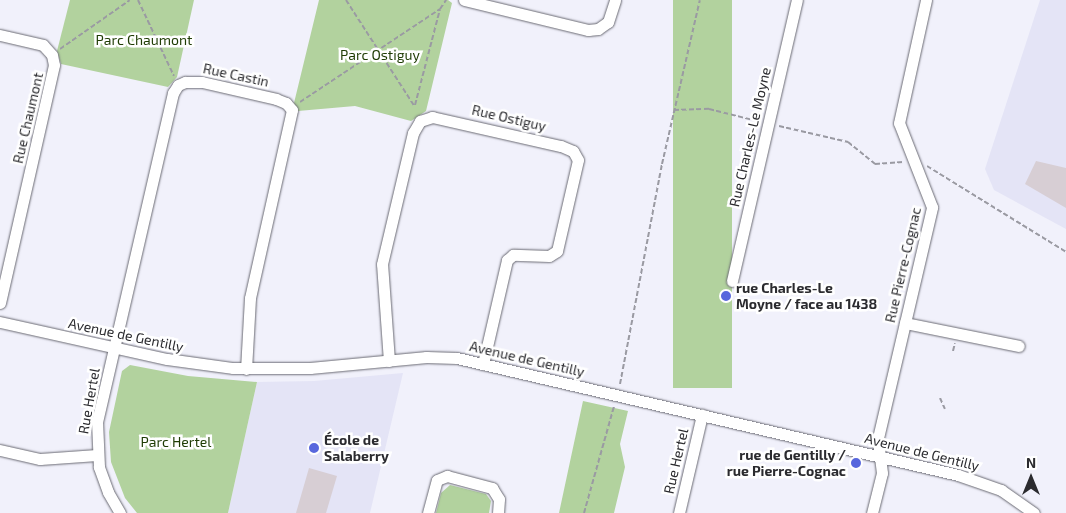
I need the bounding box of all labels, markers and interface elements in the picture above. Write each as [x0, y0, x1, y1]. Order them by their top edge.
park label: Parc Chaumont [96, 32, 192, 48]
park label: Parc Ostiguy [340, 47, 420, 63]
street label: Rue Castin [201, 60, 271, 90]
street label: Rue Charles-Le Moyne [726, 66, 774, 208]
street label: Rue Chaumont [9, 71, 47, 165]
street label: Rue Ostiguy [470, 101, 548, 135]
street label: Rue Pierre-Cognac [882, 206, 924, 324]
place label: rue Charles-Le Moyne / face au 1438 [736, 280, 877, 312]
marker: rue Charles-Le Moyne / face au 1438 [720, 290, 732, 302]
street label: Avenue de Gentilly [67, 315, 185, 355]
street label: Avenue de Gentilly [468, 338, 586, 380]
street label: Rue Hertel [75, 367, 103, 435]
street label: Rue Hertel [660, 427, 692, 495]
street label: Avenue de Gentilly [863, 430, 981, 474]
place label: École de Salaberry [324, 432, 389, 464]
park label: Parc Hertel [141, 434, 211, 450]
marker: École de Salaberry [308, 442, 320, 454]
place label: rue de Gentilly / rue Pierre-Cognac [727, 447, 846, 480]
north arrow [1006, 453, 1056, 503]
text: N [1026, 454, 1036, 471]
marker: rue de Gentilly / rue Pierre-Cognac [850, 457, 862, 469]

